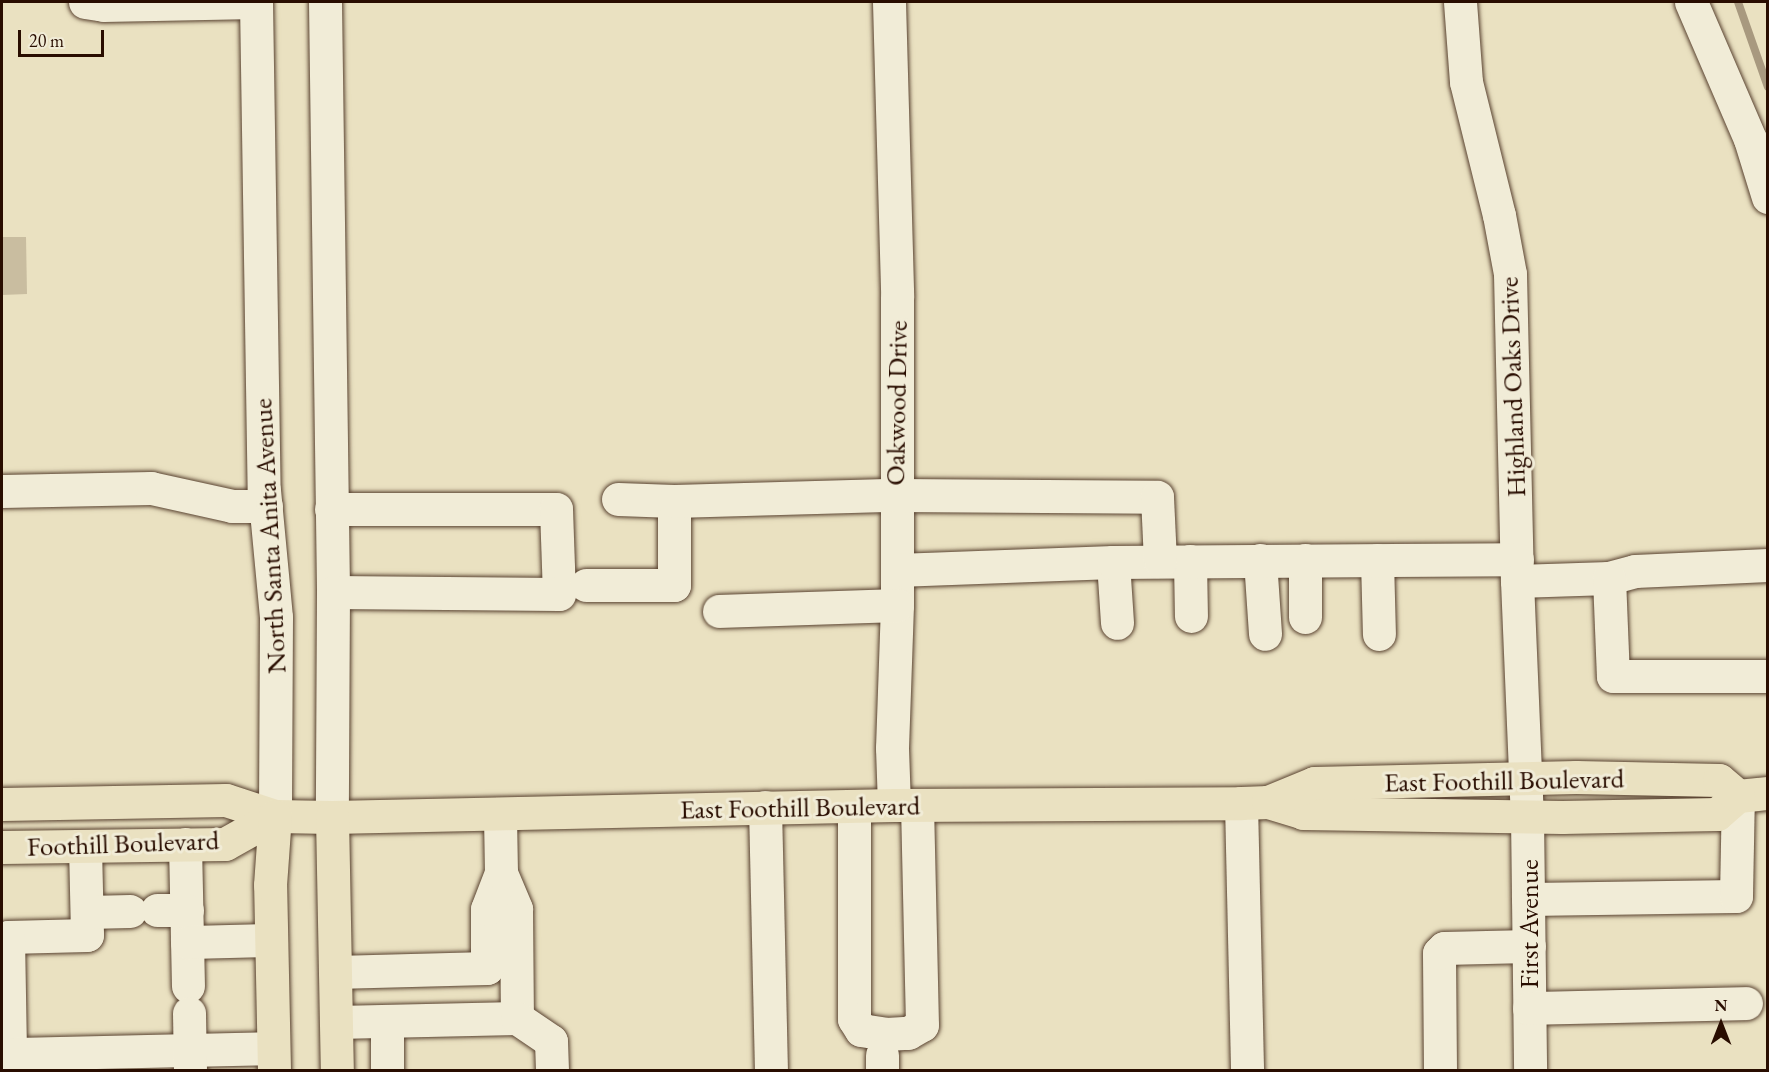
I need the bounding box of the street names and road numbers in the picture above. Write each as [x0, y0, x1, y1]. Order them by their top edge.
street label: Highland Oaks Drive [1492, 276, 1532, 498]
street label: Oakwood Drive [878, 320, 914, 486]
street label: North Santa Anita Avenue [246, 398, 292, 674]
street label: East Foothill Boulevard [1384, 762, 1624, 798]
street label: East Foothill Boulevard [680, 789, 920, 825]
street label: Foothill Boulevard [26, 823, 220, 863]
street label: First Avenue [1513, 859, 1545, 989]

